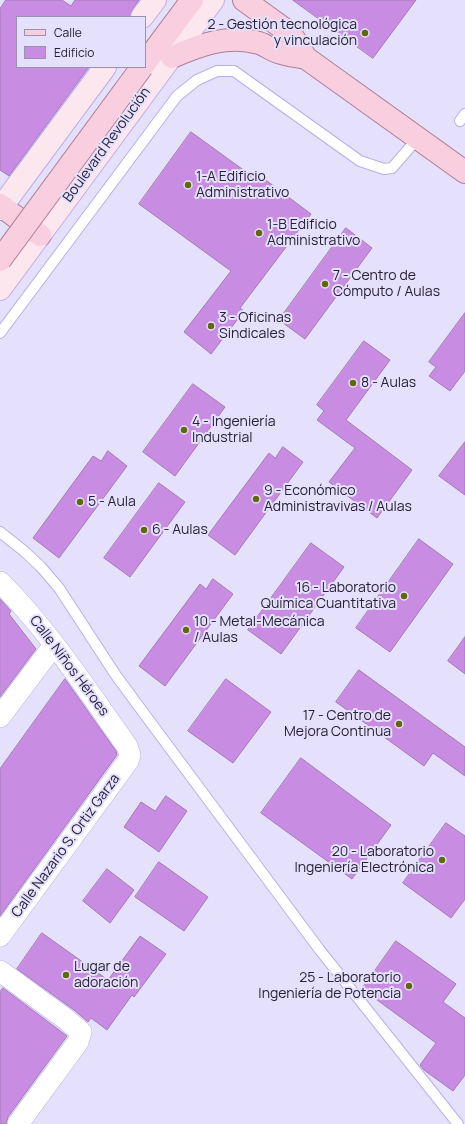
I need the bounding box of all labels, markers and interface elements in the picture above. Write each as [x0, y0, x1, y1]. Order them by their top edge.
legend [16, 16, 146, 68]
place label: 2 - Gestión tecnológica y vinculación [207, 17, 357, 50]
text: Calle [54, 24, 82, 41]
marker: 2 - Gestión tecnológica y vinculación [360, 28, 370, 38]
text: Edificio [54, 44, 94, 61]
street label: Boulevard Revolución [60, 84, 154, 206]
place label: 1-A Edificio Administrativo [196, 169, 289, 202]
marker: 1-A Edificio Administrativo [183, 180, 193, 190]
place label: 1-B Edificio Administrativo [267, 217, 360, 250]
marker: 1-B Edificio Administrativo [254, 228, 264, 238]
place label: 7 - Centro de Cómputo / Aulas [333, 268, 440, 300]
marker: 7 - Centro de Cómputo / Aulas [320, 279, 330, 289]
place label: 3 - Oficinas Sindicales [219, 310, 291, 342]
marker: 3 - Oficinas Sindicales [206, 321, 216, 331]
place label: 8 - Aulas [361, 375, 416, 391]
marker: 8 - Aulas [348, 378, 358, 388]
place label: 4 - Ingeniería Industrial [192, 414, 275, 446]
marker: 4 - Ingeniería Industrial [179, 425, 189, 435]
place label: 9 - Económico Administravivas / Aulas [264, 483, 412, 516]
place label: 5 - Aula [88, 494, 136, 510]
marker: 9 - Económico Administravivas / Aulas [251, 494, 261, 504]
marker: 5 - Aula [75, 497, 85, 507]
place label: 6 - Aulas [152, 522, 208, 538]
marker: 6 - Aulas [139, 525, 149, 535]
place label: 16 - Laboratorio Química Cuantitativa [261, 580, 396, 612]
marker: 16 - Laboratorio Química Cuantitativa [399, 591, 409, 601]
street label: Calle Niños Héroes [26, 612, 112, 720]
place label: 10 - Metal-Mecánica / Aulas [194, 614, 324, 646]
marker: 10 - Metal-Mecánica / Aulas [181, 625, 191, 635]
place label: 17 - Centro de Mejora Continua [284, 708, 391, 740]
marker: 17 - Centro de Mejora Continua [394, 719, 404, 729]
street label: Calle Nazario S. Ortiz Garza [8, 771, 124, 921]
place label: 20 - Laboratorio Ingeniería Electrónica [294, 844, 434, 876]
marker: 20 - Laboratorio Ingeniería Electrónica [437, 855, 447, 865]
place label: Lugar de adoración [74, 959, 138, 992]
marker: Lugar de adoración [61, 970, 71, 980]
place label: 25 - Laboratorio Ingeniería de Potencia [258, 970, 401, 1002]
marker: 25 - Laboratorio Ingeniería de Potencia [404, 981, 414, 991]

